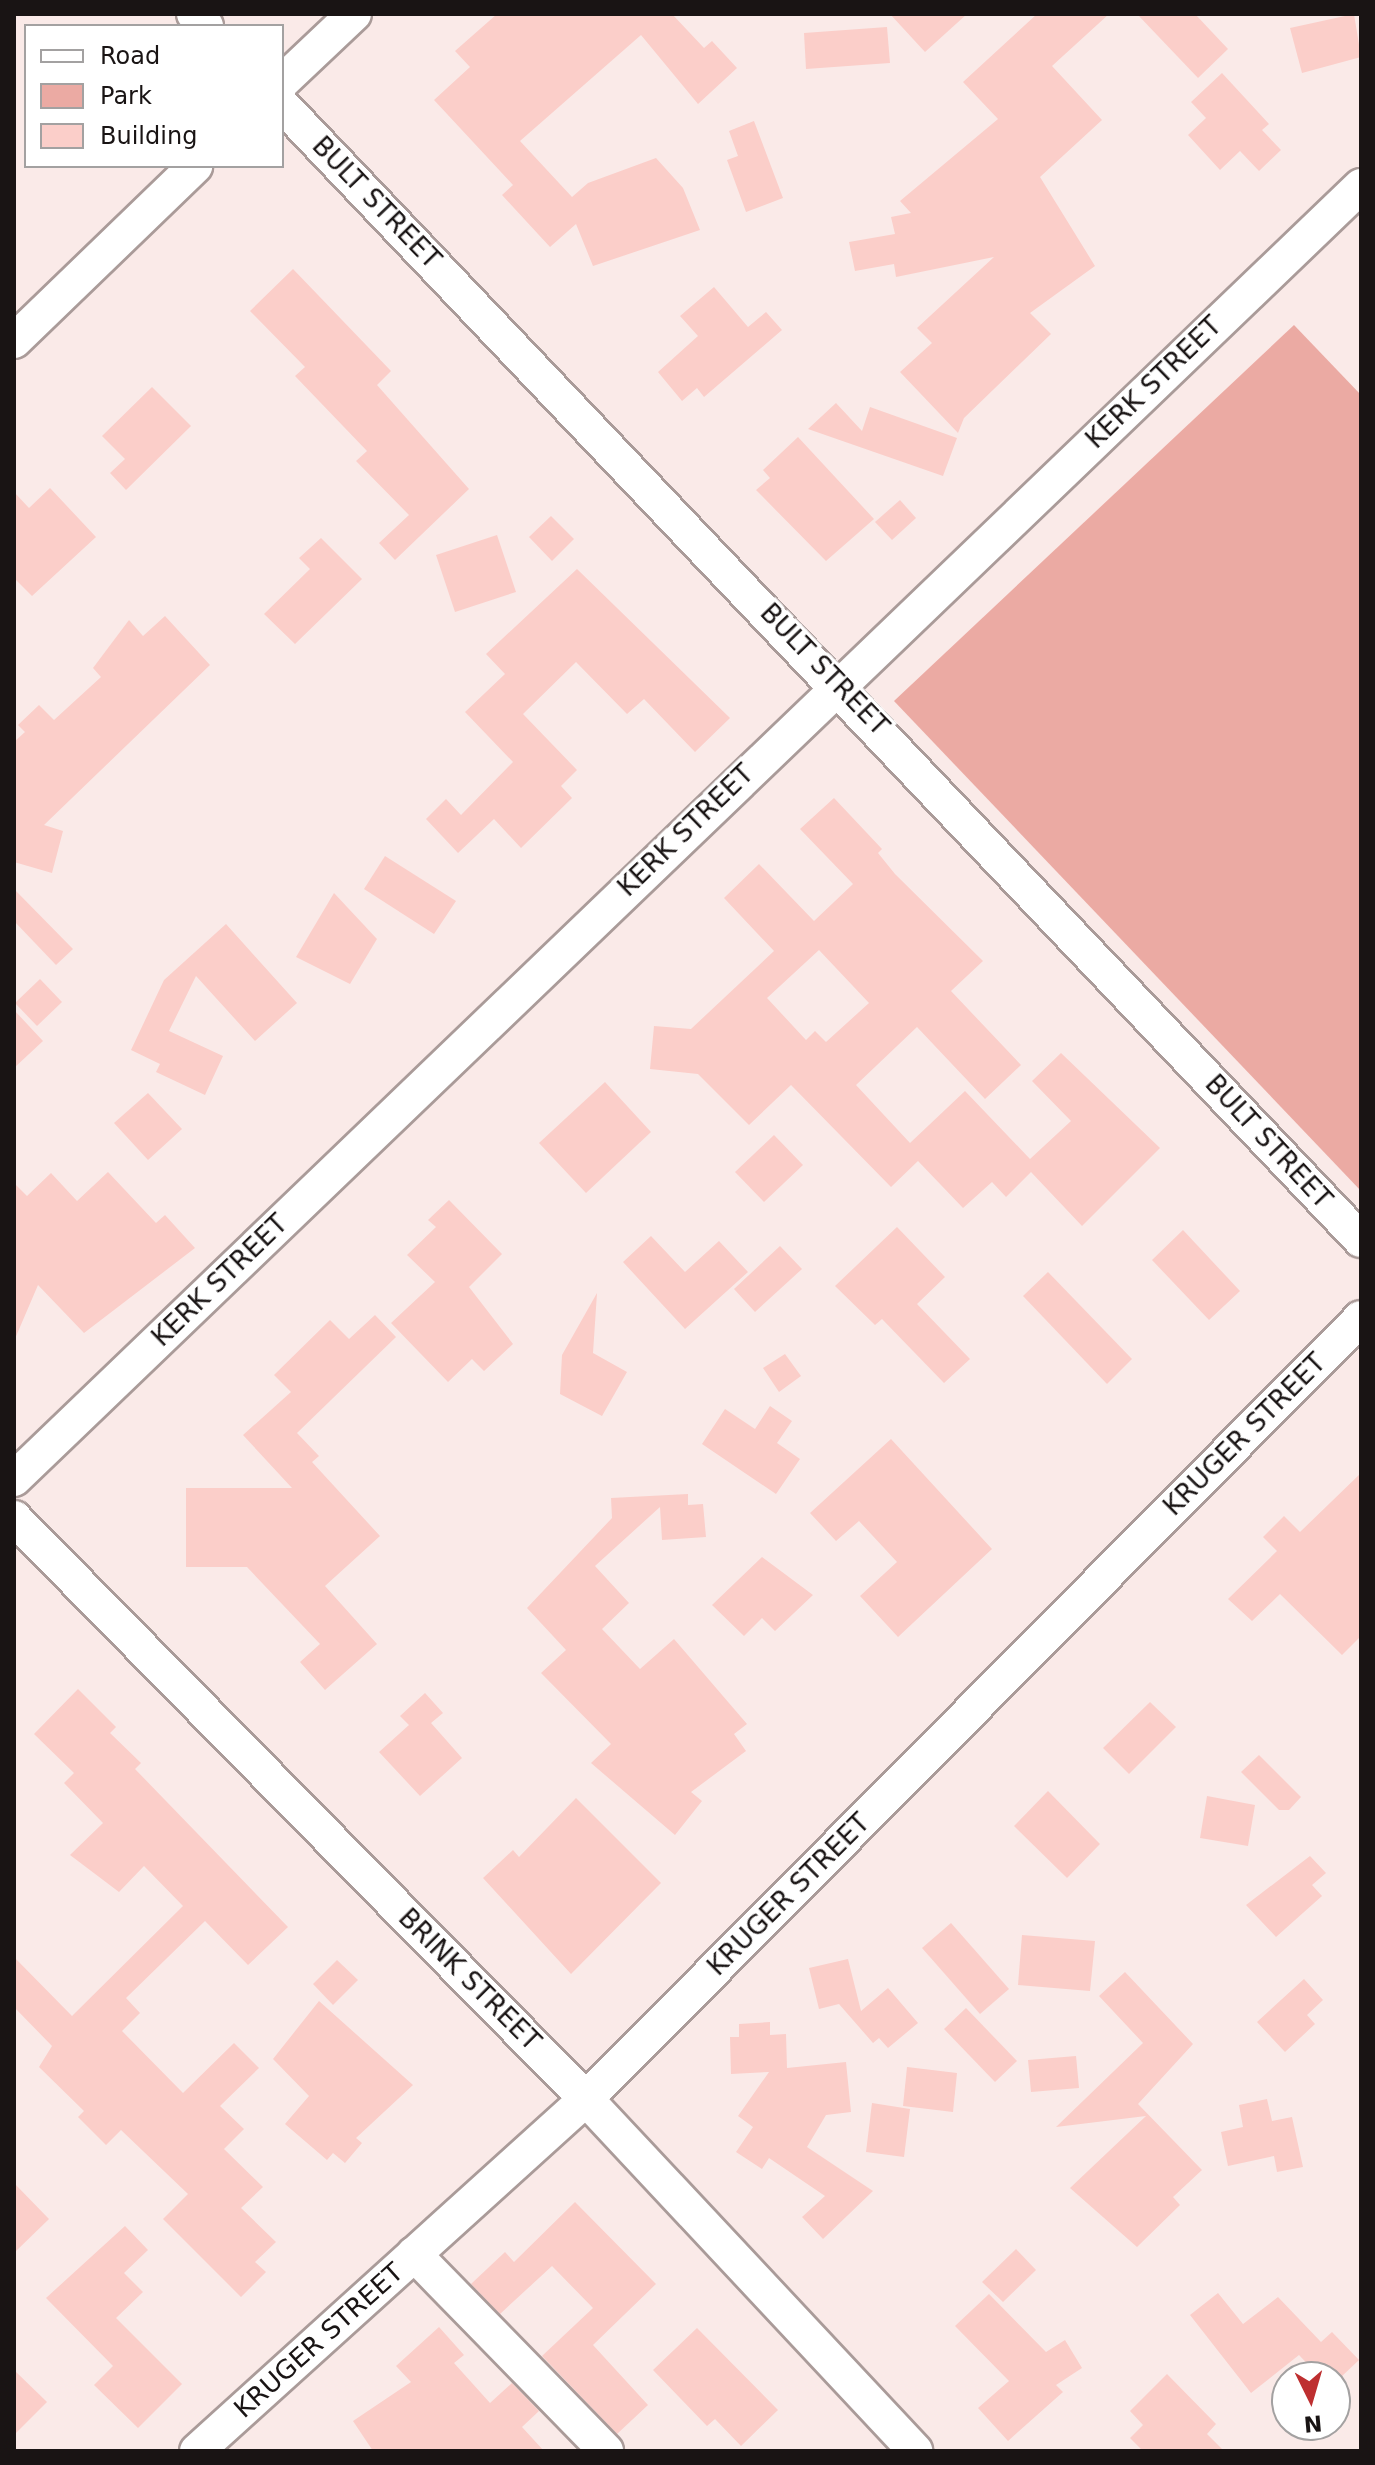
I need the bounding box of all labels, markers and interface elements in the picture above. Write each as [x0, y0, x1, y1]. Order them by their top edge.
legend [24, 24, 284, 168]
text: Road [100, 42, 160, 70]
text: Park [100, 82, 152, 110]
text: Building [100, 122, 197, 150]
street label: BULT STREET [305, 131, 447, 275]
street label: KERK STREET [1080, 311, 1228, 455]
street label: BULT STREET [753, 598, 895, 742]
street label: KERK STREET [612, 759, 760, 903]
street label: BULT STREET [1198, 1069, 1338, 1215]
street label: KERK STREET [146, 1209, 294, 1353]
street label: KRUGER STREET [1158, 1348, 1332, 1522]
street label: KRUGER STREET [702, 1808, 876, 1982]
street label: BRINK STREET [392, 1903, 546, 2057]
street label: KRUGER STREET [228, 2257, 410, 2425]
north arrow [1271, 2361, 1351, 2441]
text: N [1303, 2410, 1323, 2437]

